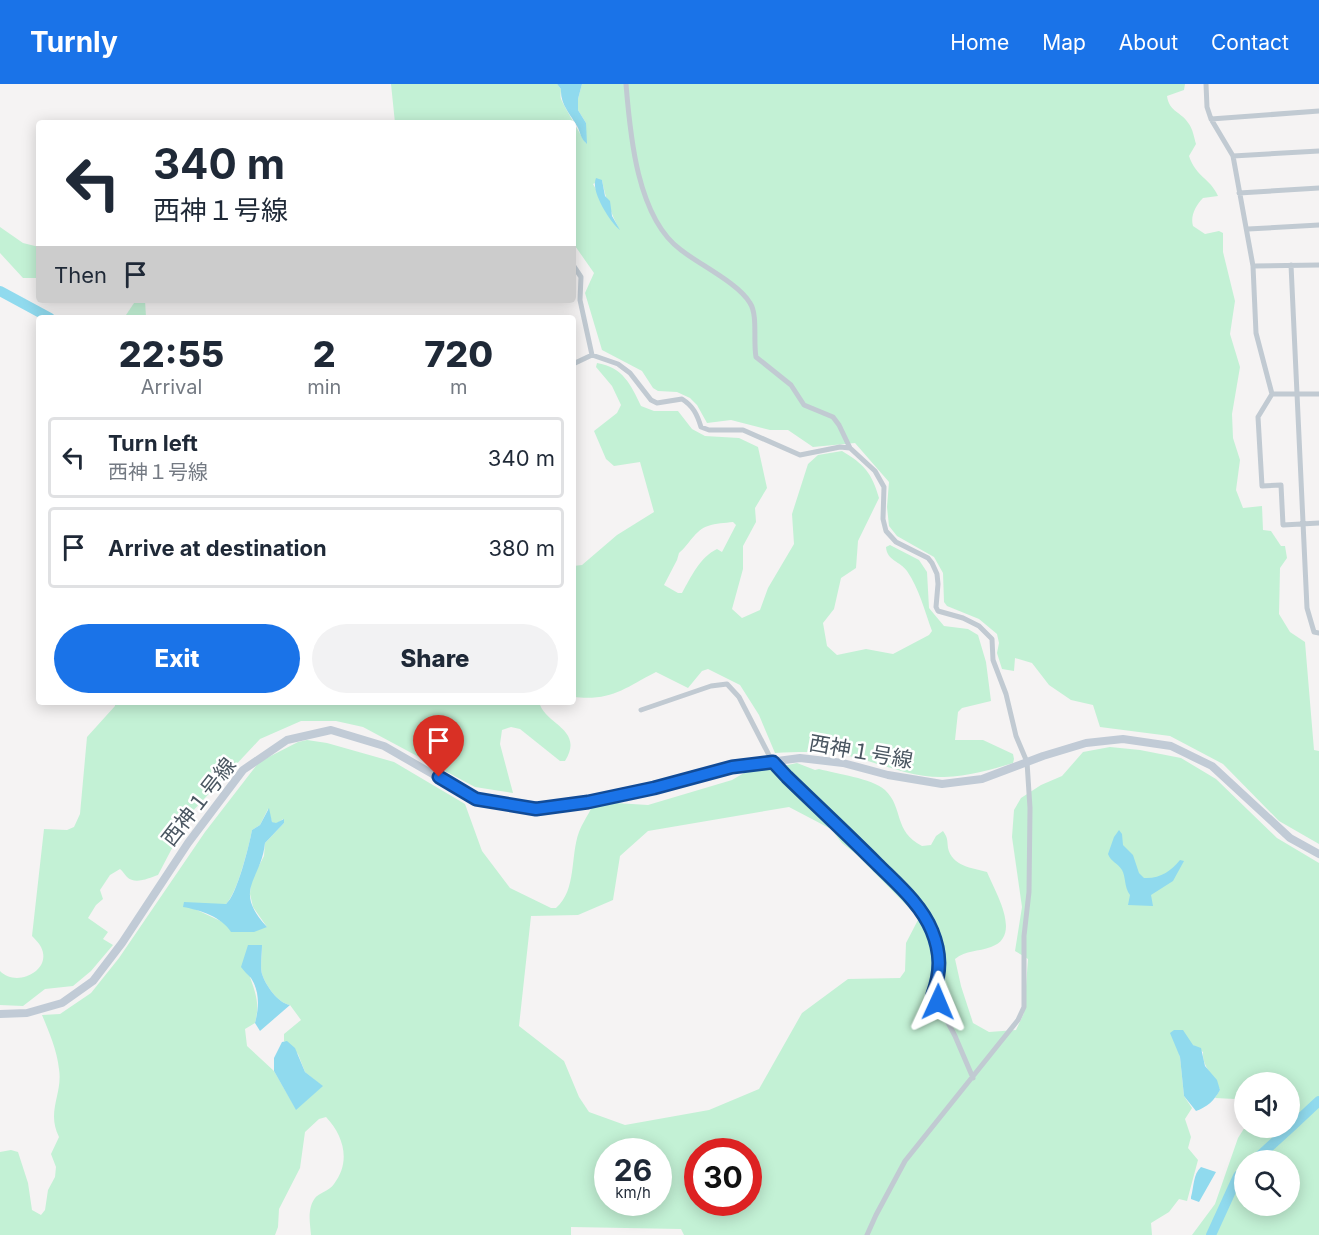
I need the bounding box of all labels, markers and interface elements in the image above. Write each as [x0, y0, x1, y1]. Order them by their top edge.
text: Turnly [30, 25, 118, 59]
text: Home [950, 30, 1009, 55]
text: Map [1042, 30, 1086, 55]
text: About [1119, 30, 1178, 55]
text: Contact [1211, 30, 1289, 55]
text: 340 m [153, 138, 285, 189]
icon: left [54, 144, 132, 222]
text: 西神１号線 [153, 194, 288, 227]
icon: arrive [119, 258, 152, 291]
text: Then [54, 262, 107, 288]
text: 22:55 [119, 332, 224, 376]
text: 2 [313, 332, 336, 376]
text: 720 [424, 332, 493, 376]
text: Arrival [141, 375, 202, 399]
text: min [307, 375, 341, 399]
text: m [450, 375, 467, 399]
text: Turn left [108, 430, 198, 456]
icon: left [57, 441, 90, 474]
text: 340 m [488, 445, 555, 471]
text: 西神１号線 [108, 460, 208, 484]
icon: arrive [57, 531, 90, 564]
text: Arrive at destination [108, 535, 327, 561]
text: 380 m [488, 535, 555, 561]
button: Exit [54, 624, 300, 693]
button: Share [312, 624, 558, 693]
pin [413, 715, 464, 777]
icon: arrive [422, 724, 455, 757]
street label: 西神１号線 [807, 730, 915, 773]
street label: 西神１号線 [156, 753, 241, 851]
position arrow [906, 970, 970, 1034]
map controls [1234, 1072, 1300, 1216]
button: sound [1234, 1072, 1300, 1138]
speed limit sign: 30 [684, 1138, 762, 1216]
button: search [1234, 1150, 1300, 1216]
text: 26 [614, 1152, 652, 1188]
text: km/h [615, 1183, 651, 1202]

